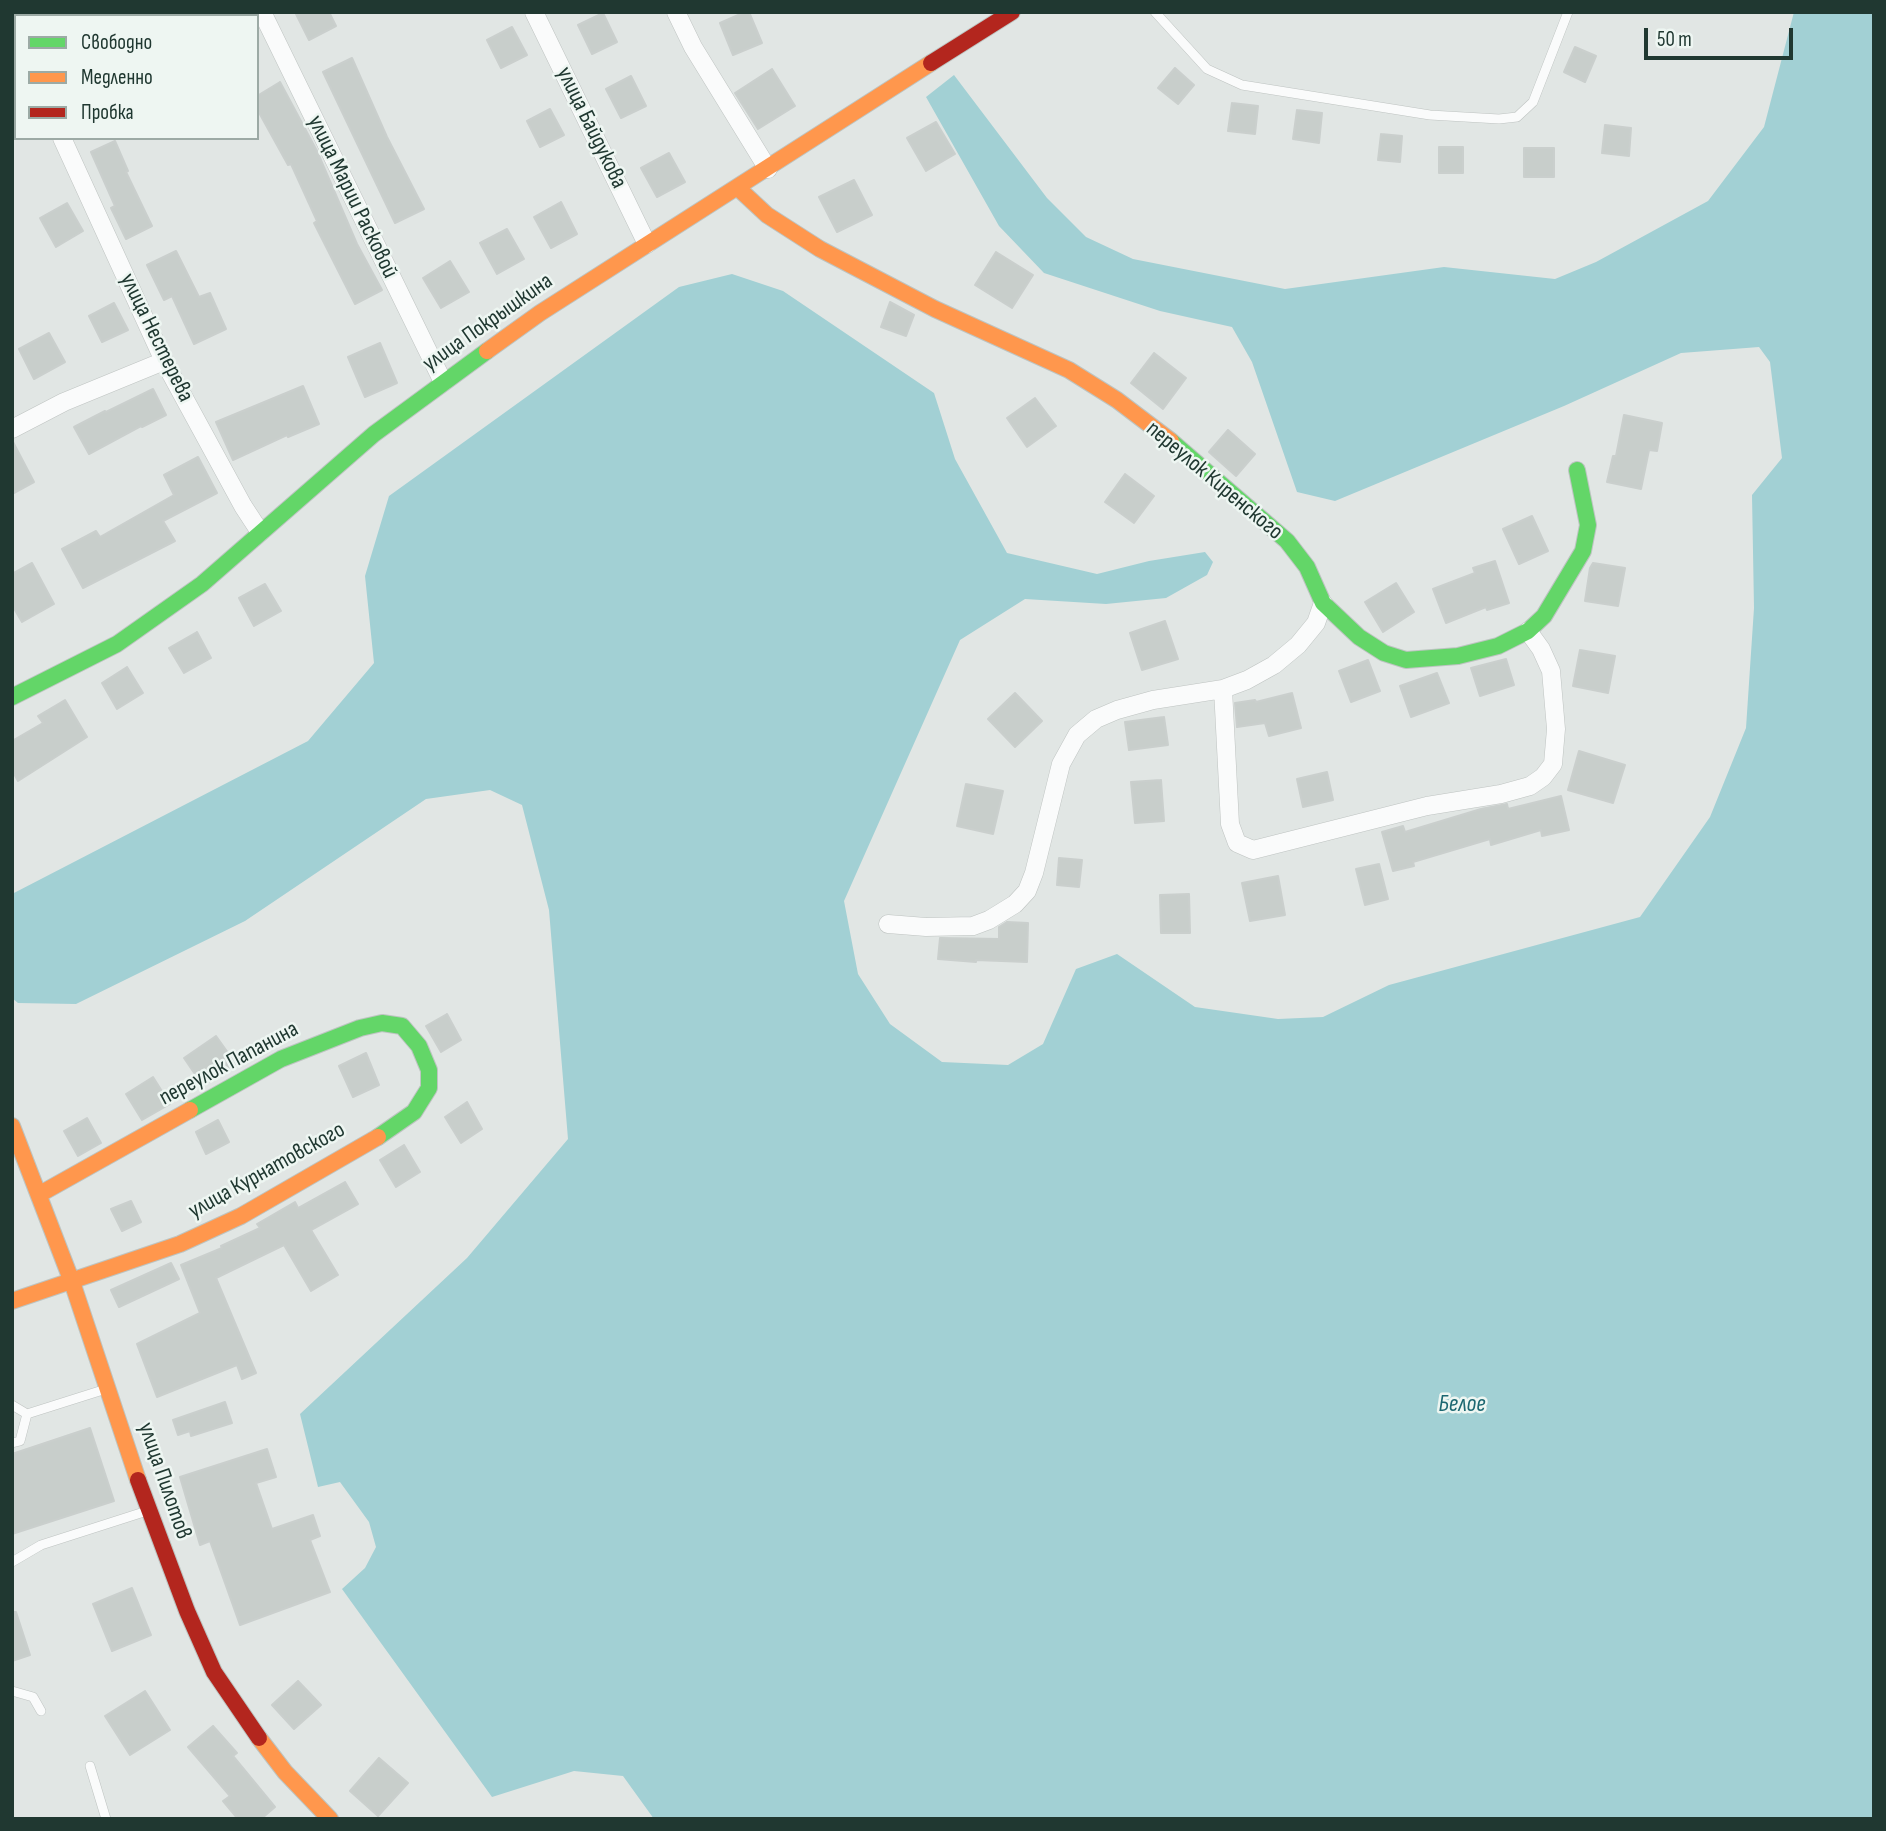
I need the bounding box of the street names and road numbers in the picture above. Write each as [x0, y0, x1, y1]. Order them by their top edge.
street label: улица Байдукова [550, 63, 632, 193]
street label: улица Марии Расковой [301, 111, 403, 283]
street label: улица Покрышкина [418, 268, 558, 378]
street label: улица Нестерева [113, 269, 199, 407]
street label: переулок Киренского [1140, 416, 1288, 546]
street label: переулок Папанина [155, 1016, 303, 1112]
street label: улица Курнатовского [184, 1117, 350, 1225]
street label: улица Пилотов [131, 1419, 197, 1543]

